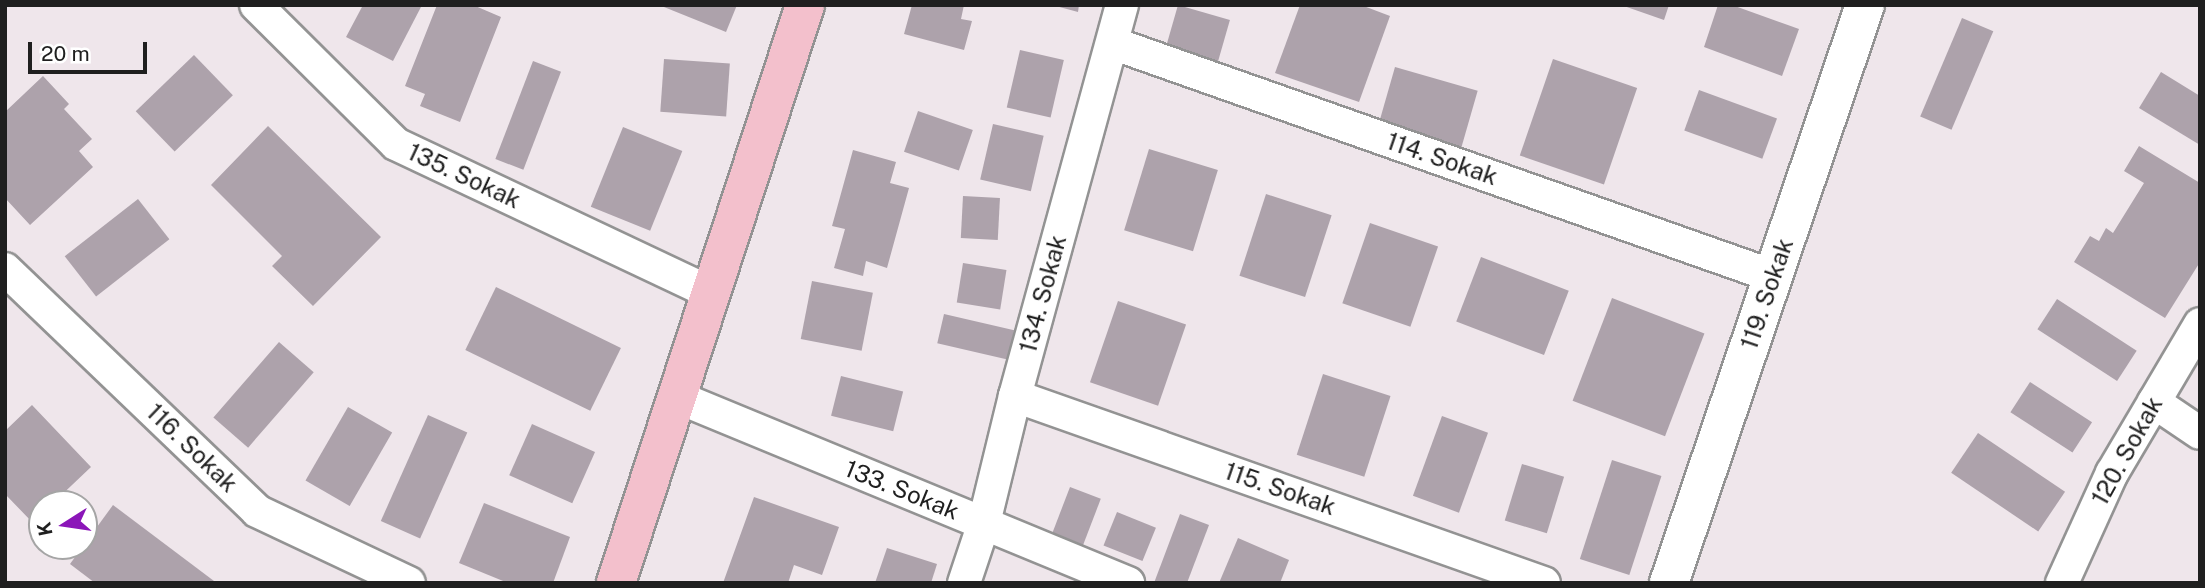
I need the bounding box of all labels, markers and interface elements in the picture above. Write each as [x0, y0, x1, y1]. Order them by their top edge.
scale bar [32, 28, 150, 72]
text: 20 m [41, 41, 90, 66]
street label: 114. Sokak [1383, 127, 1501, 191]
street label: 135. Sokak [403, 137, 525, 215]
street label: 134. Sokak [1013, 232, 1073, 356]
street label: 119. Sokak [1735, 235, 1799, 353]
street label: 120. Sokak [2085, 392, 2169, 510]
street label: 116. Sokak [141, 398, 243, 498]
street label: 133. Sokak [841, 454, 963, 526]
street label: 115. Sokak [1221, 457, 1339, 521]
north arrow [28, 490, 98, 560]
text: K [32, 520, 57, 538]

